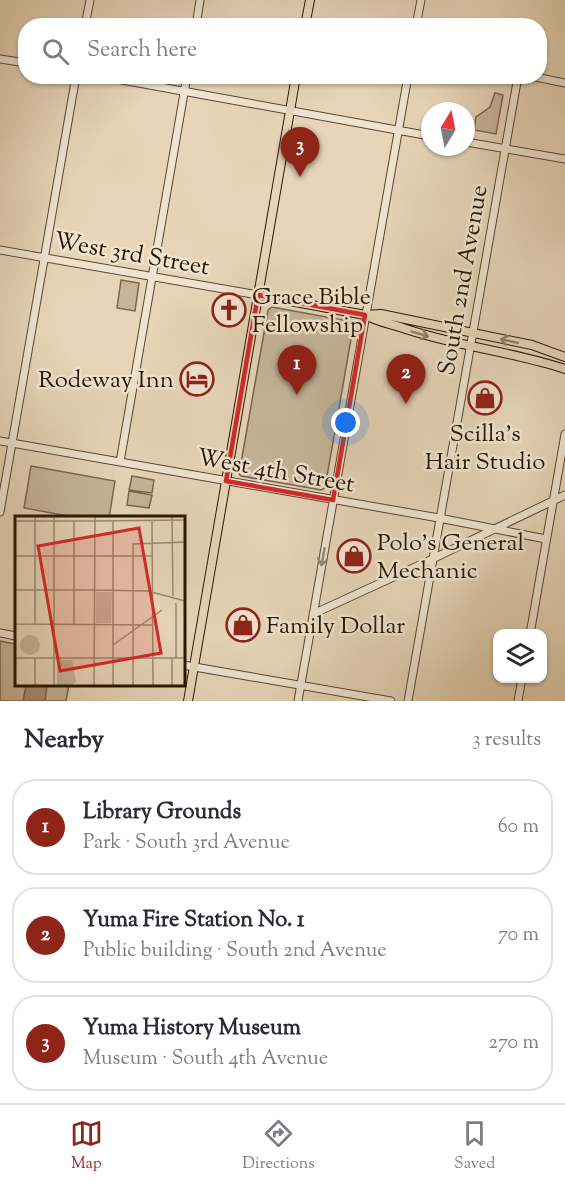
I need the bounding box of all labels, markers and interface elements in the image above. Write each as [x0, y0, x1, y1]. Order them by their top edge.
search box [18, 18, 547, 84]
icon: search [39, 35, 72, 68]
text: Search here [87, 35, 197, 67]
north arrow [421, 102, 475, 156]
pin: 3 [280, 128, 320, 177]
street label: South 2nd Avenue [430, 183, 497, 378]
street label: West 3rd Street [51, 225, 212, 285]
place label: Grace Bible Fellowship [252, 281, 371, 343]
church icon: Grace Bible Fellowship [211, 292, 247, 328]
one-way arrow [410, 329, 429, 340]
one-way arrow [500, 335, 519, 346]
pin: 1 [278, 346, 316, 395]
pin: 2 [386, 354, 426, 404]
hotel icon: Rodeway Inn [179, 361, 215, 397]
place label: Rodeway Inn [38, 364, 174, 398]
shop icon: Scilla's Hair Studio [467, 380, 503, 416]
your location [331, 408, 360, 437]
place label: Scilla's Hair Studio [425, 418, 545, 480]
street label: West 4th Street [194, 441, 357, 503]
inset map [15, 516, 184, 686]
place label: Polo’s General Mechanic [377, 527, 525, 589]
shop icon: Polo’s General Mechanic [336, 538, 372, 574]
one-way arrow [317, 546, 328, 566]
shop icon: Family Dollar [225, 607, 261, 643]
place label: Family Dollar [266, 610, 405, 644]
map controls [493, 629, 547, 683]
button: layers [493, 629, 547, 683]
text: Nearby [24, 722, 104, 759]
text: 3 results [472, 726, 541, 755]
text: Library Grounds [83, 797, 241, 829]
text: 1 [42, 813, 49, 842]
text: 60 m [498, 813, 539, 842]
text: Park · South 3rd Avenue [83, 829, 290, 858]
text: Yuma Fire Station No. 1 [83, 905, 304, 937]
text: 2 [41, 921, 50, 950]
text: 70 m [498, 921, 539, 950]
text: Public building · South 2nd Avenue [83, 937, 387, 966]
text: Yuma History Museum [83, 1013, 301, 1045]
text: 3 [41, 1029, 50, 1058]
text: 270 m [489, 1029, 539, 1058]
text: Museum · South 4th Avenue [83, 1045, 328, 1074]
tab: Map [70, 1117, 103, 1176]
tab: Directions [242, 1117, 315, 1176]
tab: Saved [454, 1117, 495, 1176]

